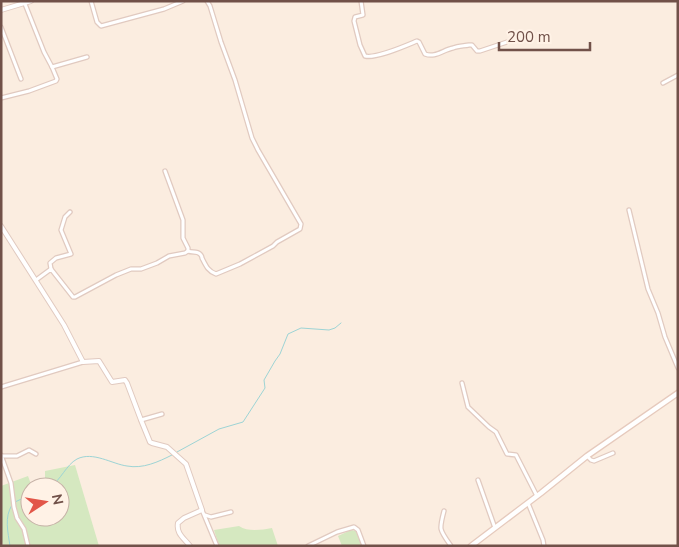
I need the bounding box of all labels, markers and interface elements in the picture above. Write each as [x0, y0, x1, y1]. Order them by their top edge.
scale bar [499, 20, 590, 52]
text: 200 m [507, 27, 551, 47]
north arrow [20, 477, 70, 527]
text: N [47, 492, 68, 507]

